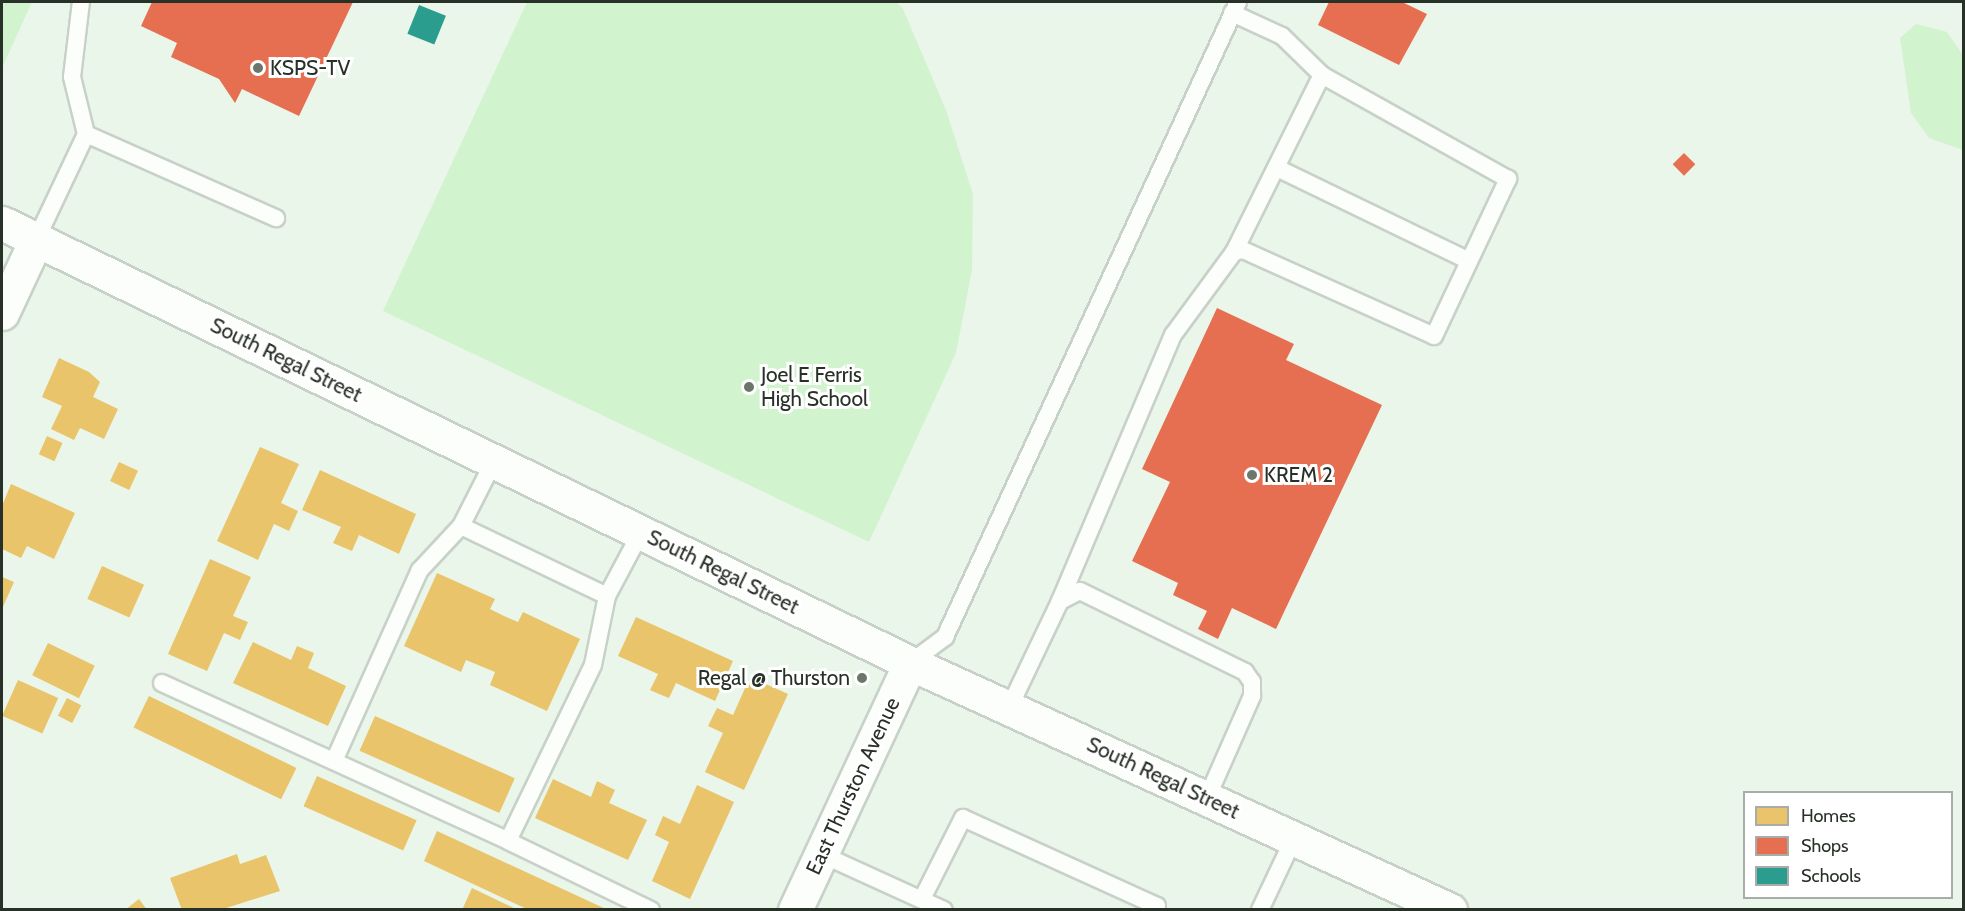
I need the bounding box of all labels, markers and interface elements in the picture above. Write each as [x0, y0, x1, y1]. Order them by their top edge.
place label: KSPS-TV [270, 55, 350, 81]
marker: KSPS-TV [251, 61, 265, 75]
street label: South Regal Street [206, 312, 366, 408]
place label: Joel E Ferris High School [761, 362, 868, 412]
marker: Joel E Ferris High School [742, 380, 756, 394]
place label: KREM 2 [1264, 462, 1333, 488]
marker: KREM 2 [1245, 468, 1259, 482]
street label: South Regal Street [643, 524, 803, 620]
place label: Regal @ Thurston [698, 665, 850, 691]
marker: Regal @ Thurston [855, 671, 869, 685]
street label: East Thurston Avenue [801, 693, 905, 879]
street label: South Regal Street [1083, 732, 1243, 824]
legend [1743, 791, 1953, 899]
text: Homes [1801, 805, 1856, 827]
text: Shops [1801, 835, 1849, 857]
text: Schools [1801, 865, 1861, 887]

